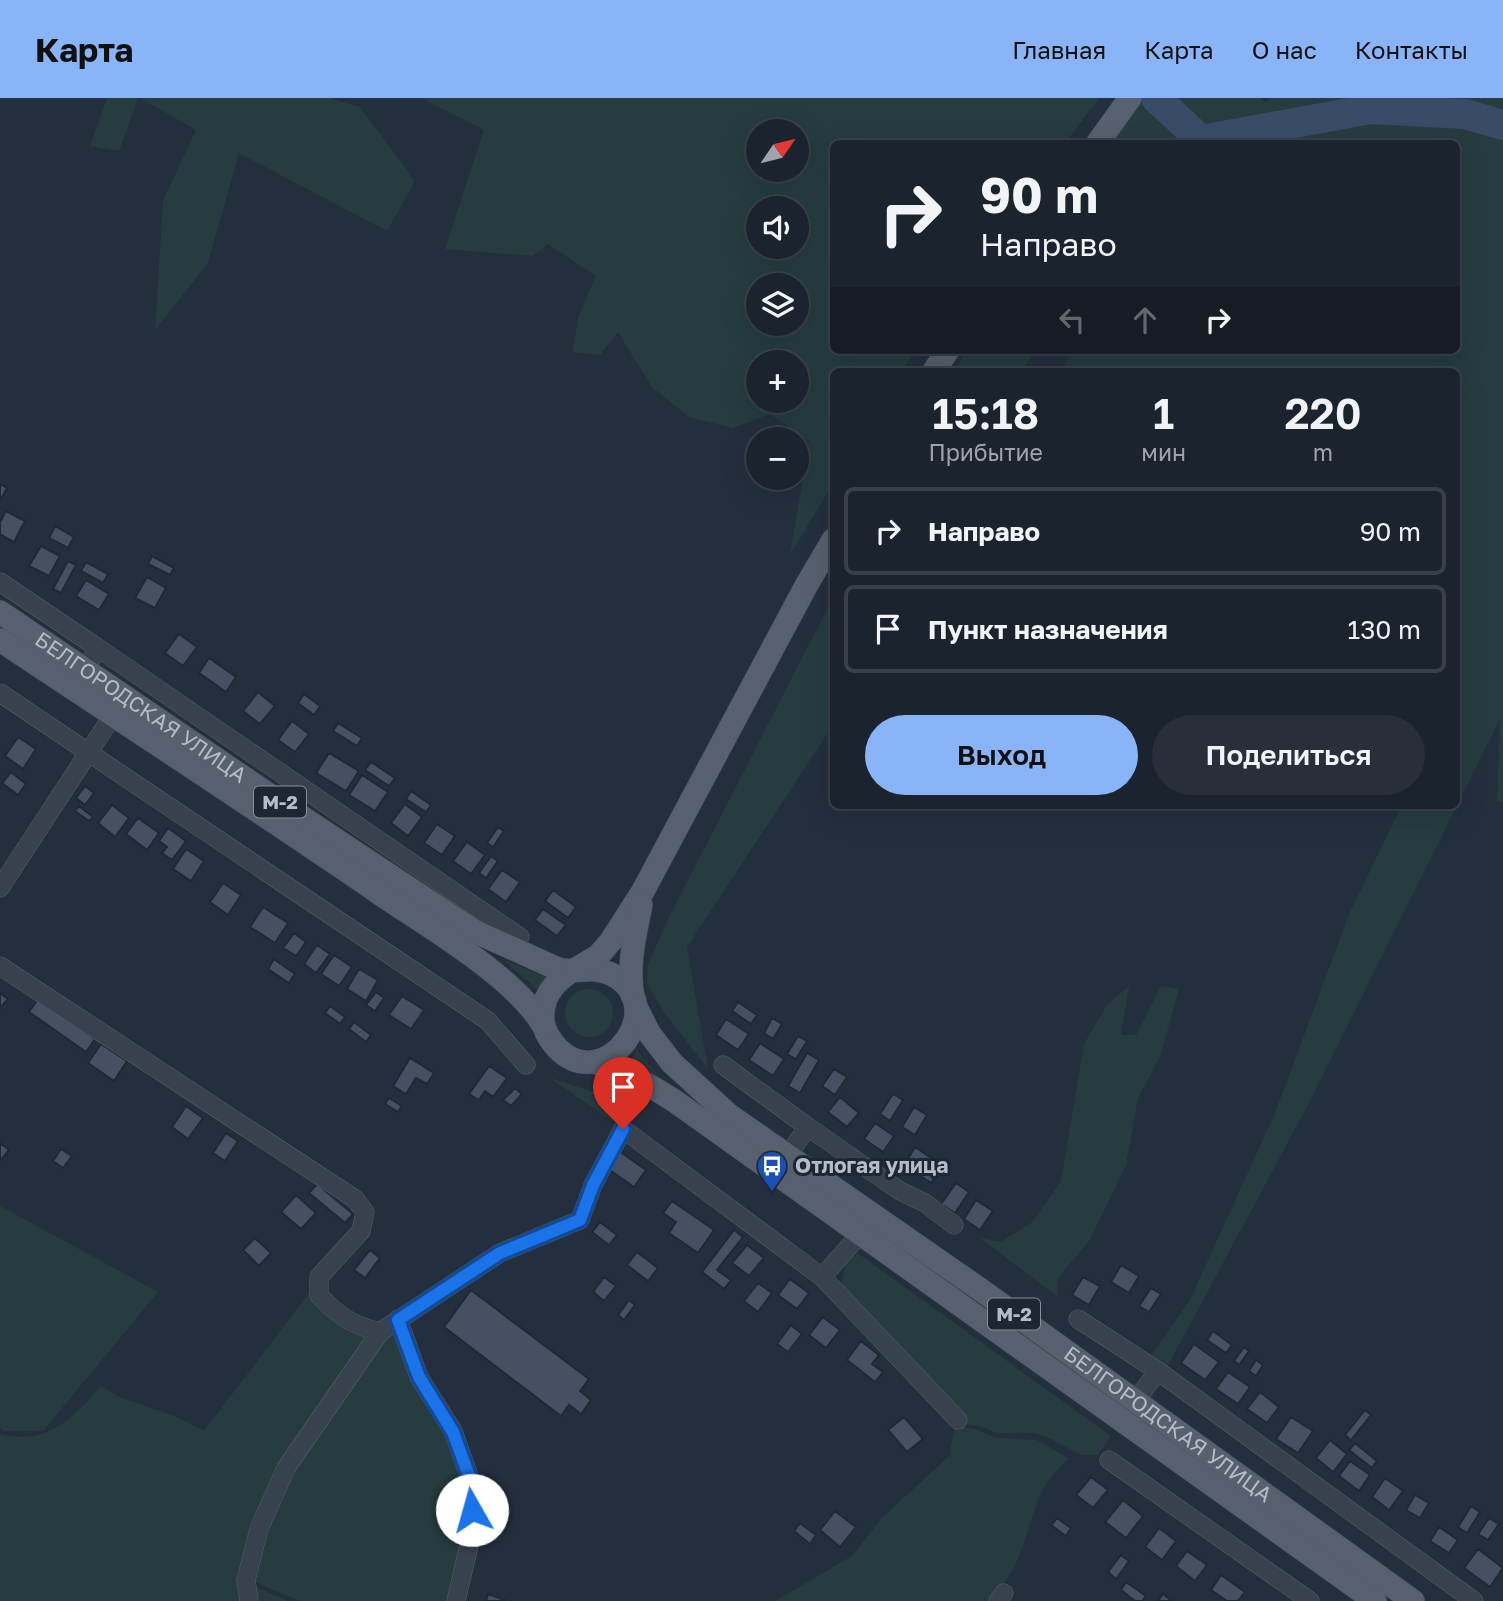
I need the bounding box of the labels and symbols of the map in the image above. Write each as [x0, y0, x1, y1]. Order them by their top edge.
north arrow [746, 119, 808, 182]
street label: БЕЛГОРОДСКАЯ УЛИЦА [30, 626, 252, 788]
road number: М-2 [254, 786, 306, 818]
pin [593, 1057, 653, 1129]
bus stop icon: Отлогая улица [755, 1149, 789, 1193]
place label: Отлогая улица [795, 1152, 948, 1178]
road number: М-2 [988, 1298, 1040, 1330]
street label: БЕЛГОРОДСКАЯ УЛИЦА [1059, 1340, 1278, 1507]
position arrow [435, 1473, 509, 1547]

